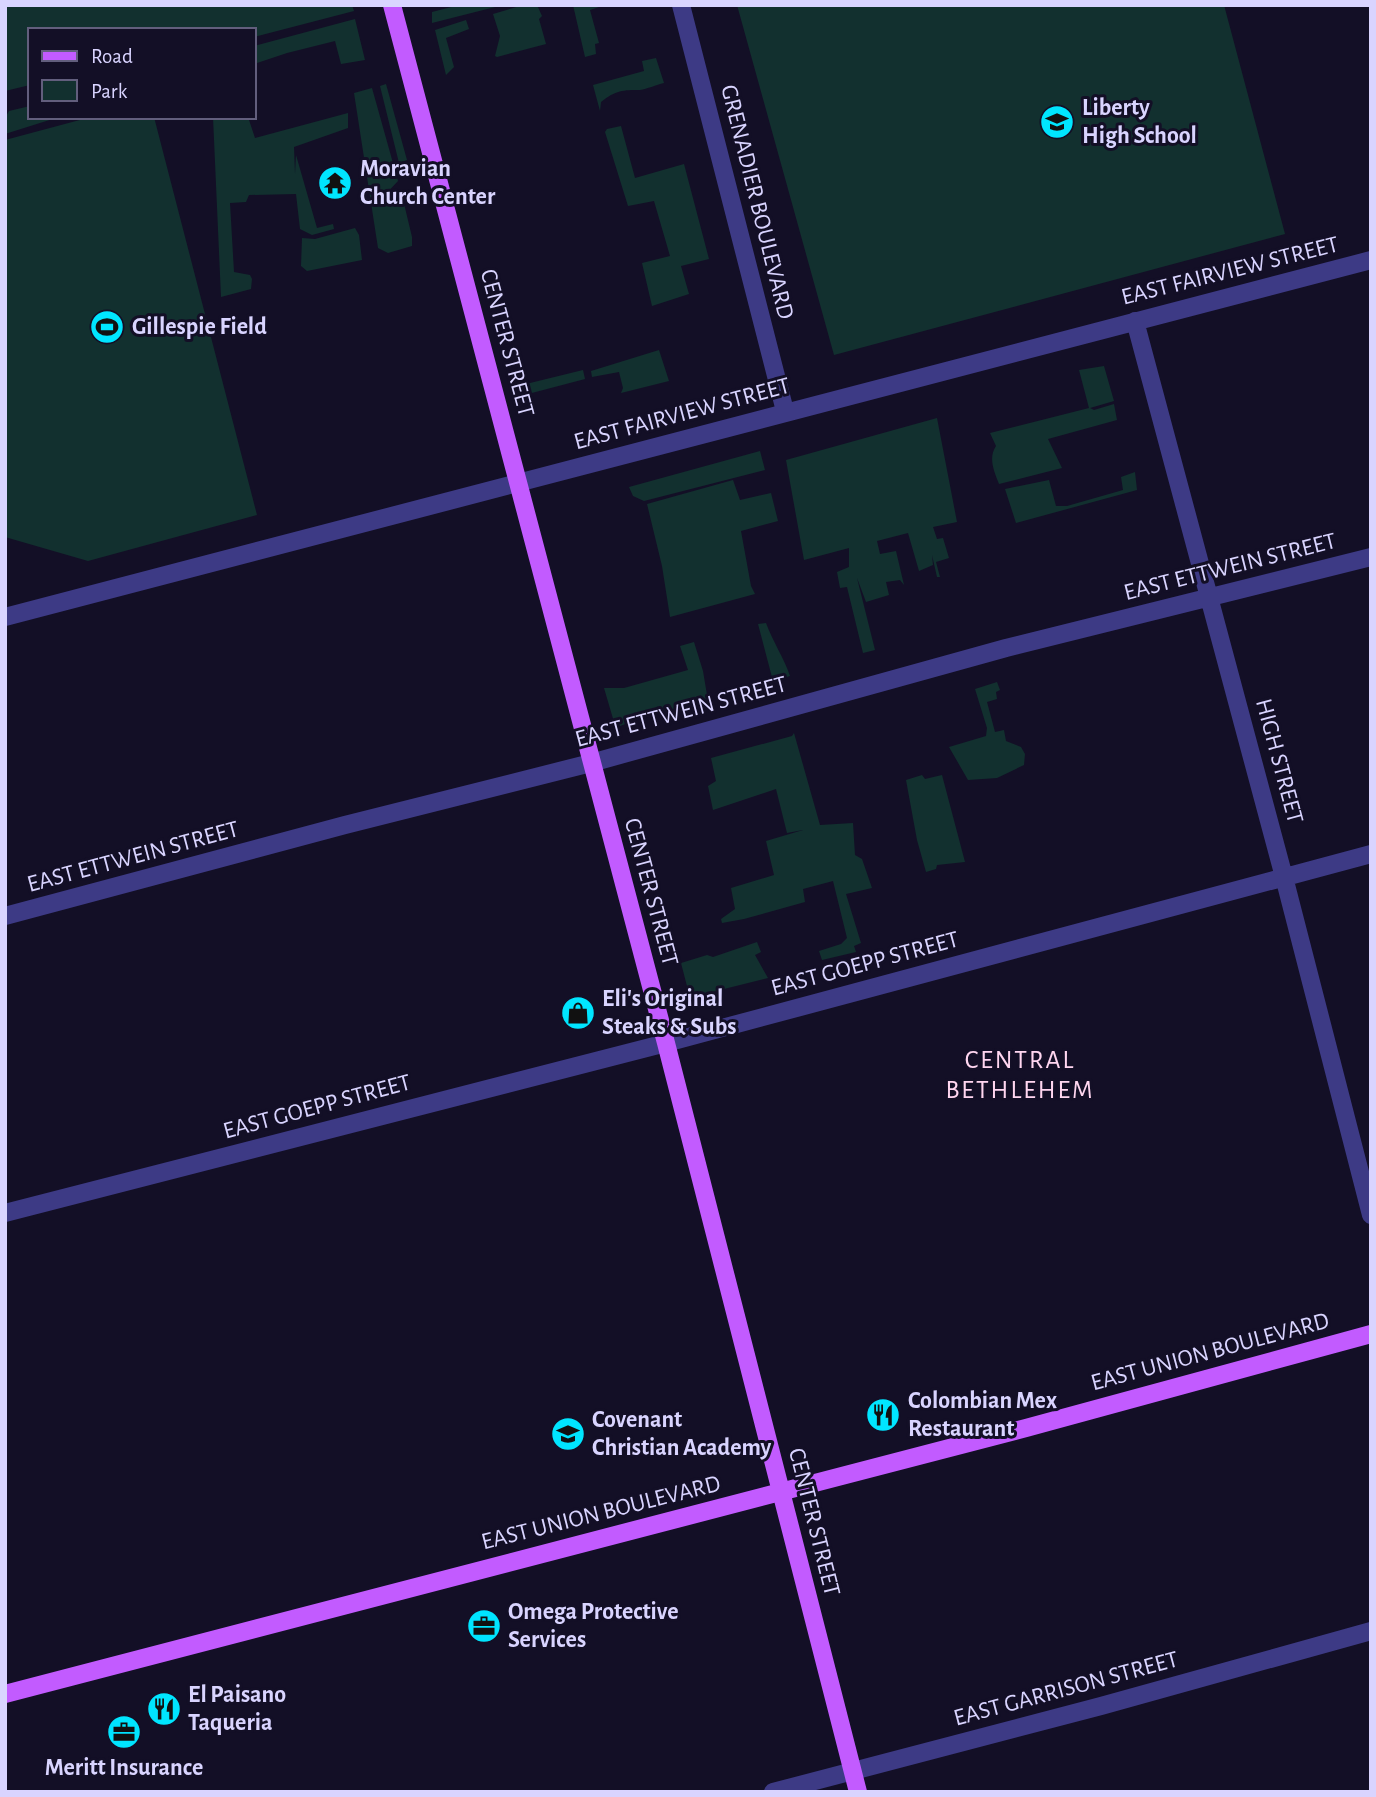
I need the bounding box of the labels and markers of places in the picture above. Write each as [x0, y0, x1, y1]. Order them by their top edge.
place label: Liberty High School [1082, 96, 1197, 148]
school or university icon: Liberty High School [1038, 103, 1076, 141]
place label: Moravian Church Center [360, 157, 496, 209]
temple icon: Moravian Church Center [316, 164, 354, 202]
sports icon: Gillespie Field [88, 308, 126, 346]
place label: Gillespie Field [132, 315, 267, 339]
place label: Eli's Original Steaks & Subs [602, 987, 736, 1039]
shop icon: Eli's Original Steaks & Subs [559, 994, 597, 1032]
place label: Colombian Mex Restaurant [908, 1389, 1057, 1441]
restaurant icon: Colombian Mex Restaurant [864, 1396, 902, 1434]
place label: Covenant Christian Academy [592, 1408, 772, 1460]
school or university icon: Covenant Christian Academy [549, 1415, 587, 1453]
place label: Omega Protective Services [508, 1600, 679, 1652]
office icon: Omega Protective Services [465, 1607, 503, 1645]
place label: El Paisano Taqueria [188, 1683, 286, 1735]
restaurant icon: El Paisano Taqueria [145, 1690, 183, 1728]
office icon: Meritt Insurance [105, 1713, 143, 1751]
place label: Meritt Insurance [45, 1756, 203, 1780]

